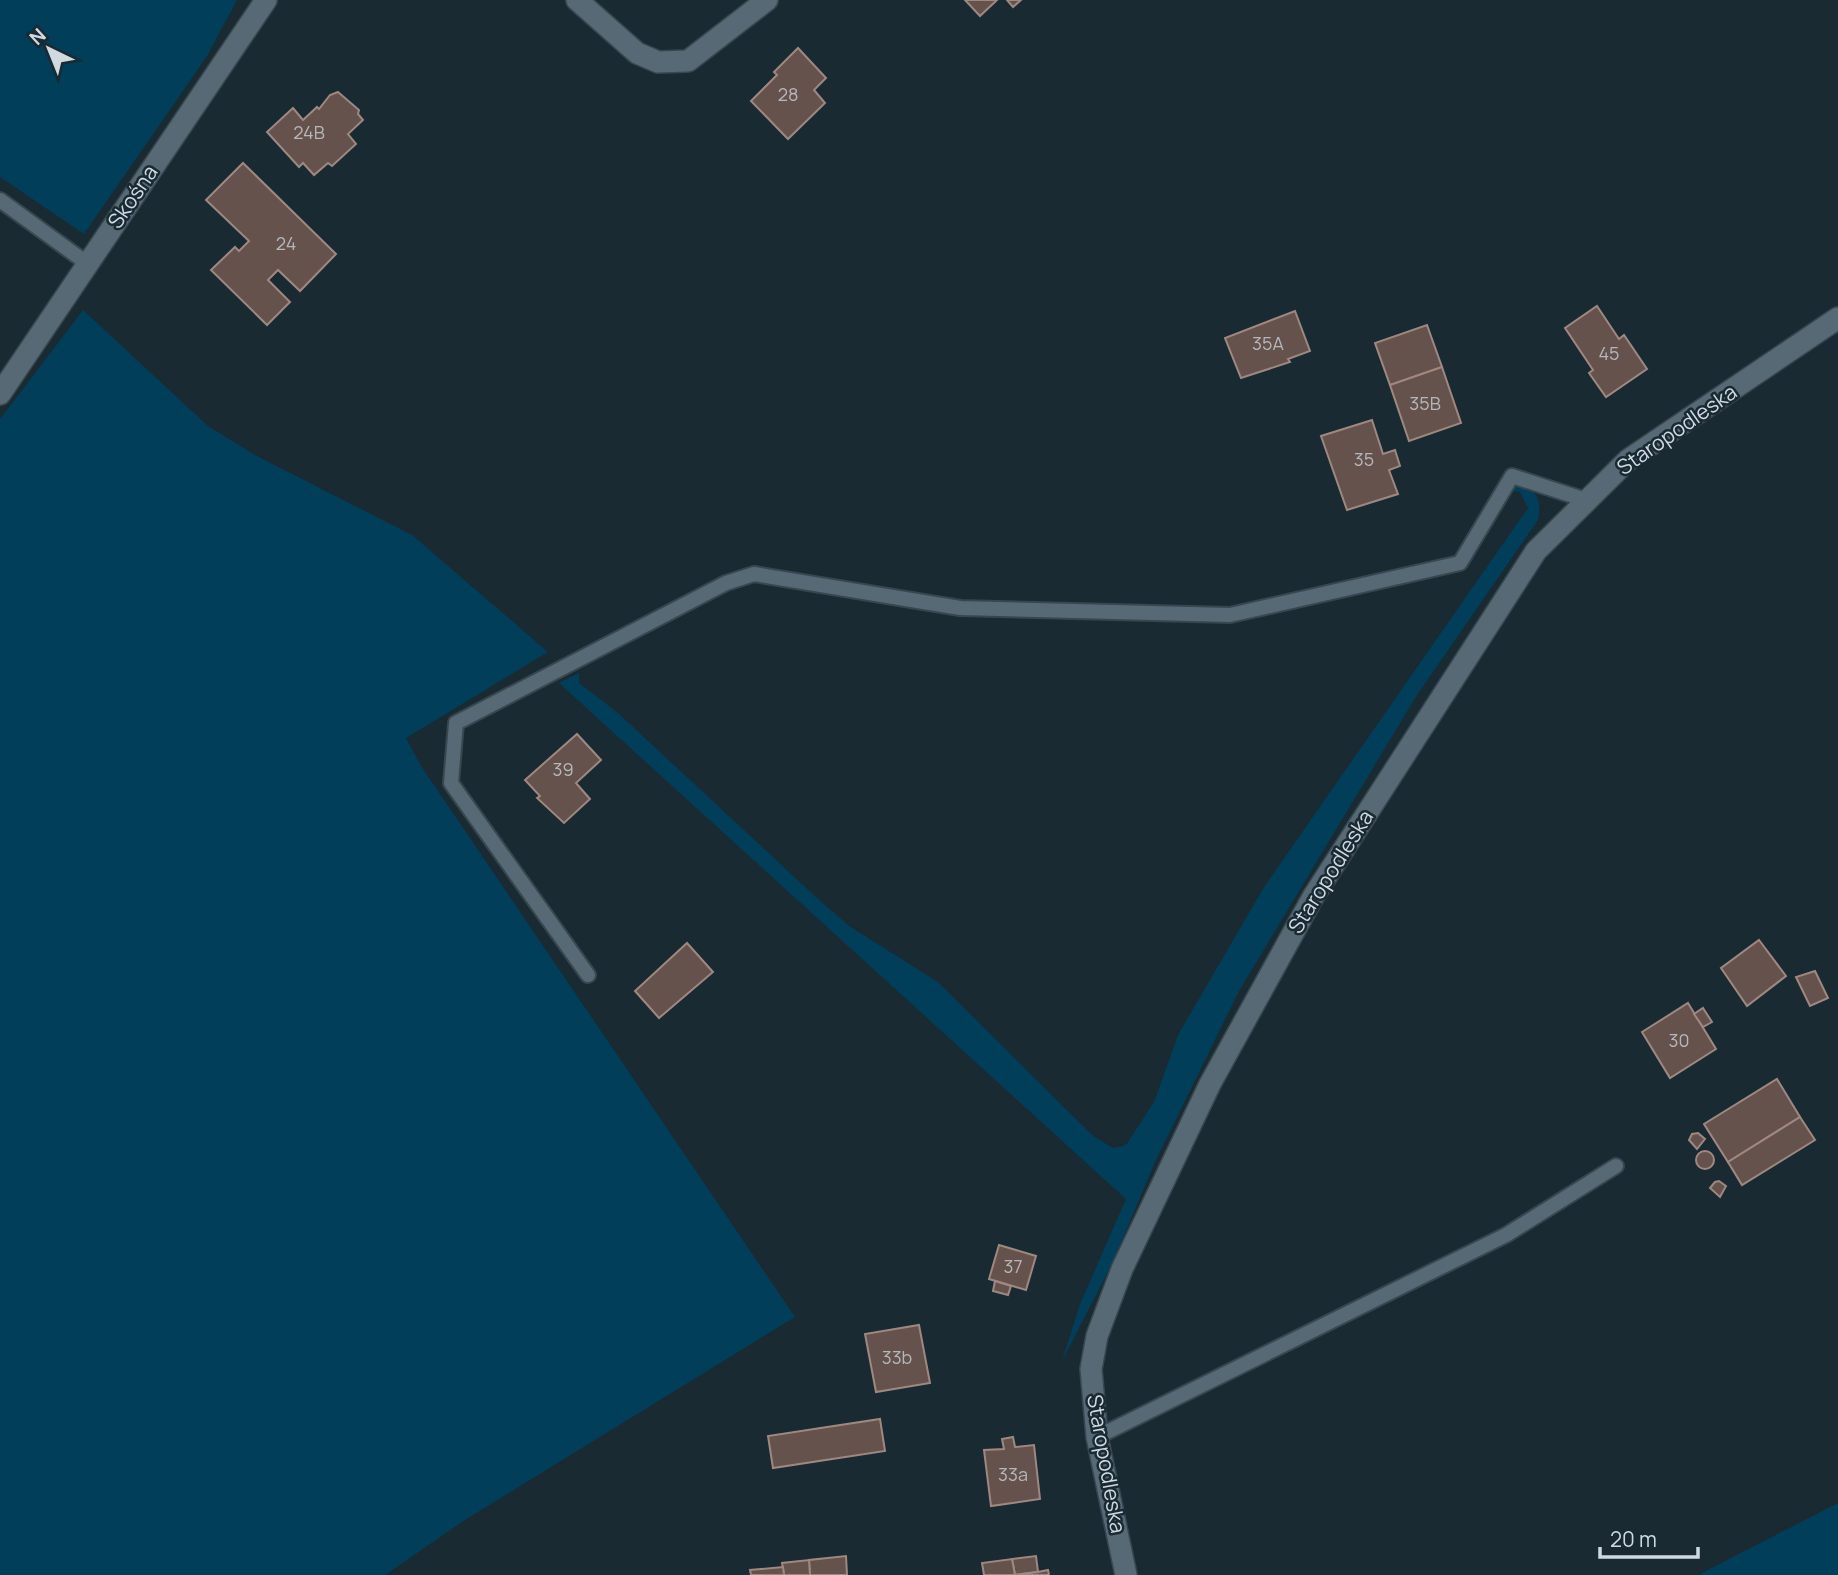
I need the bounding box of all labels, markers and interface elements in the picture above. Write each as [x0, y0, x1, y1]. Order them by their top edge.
north arrow [14, 14, 84, 84]
text: N [24, 22, 51, 51]
house number: 28 [778, 82, 798, 106]
house number: 24B [293, 120, 325, 144]
street label: Skośna [101, 159, 164, 234]
house number: 24 [276, 231, 296, 255]
house number: 35A [1252, 331, 1284, 355]
house number: 45 [1598, 341, 1620, 365]
street label: Staropodleska [1611, 377, 1742, 481]
house number: 35B [1409, 391, 1441, 415]
house number: 35 [1354, 447, 1374, 471]
house number: 39 [552, 757, 574, 781]
street label: Staropodleska [1281, 805, 1379, 938]
house number: 30 [1669, 1028, 1689, 1052]
house number: 37 [1004, 1254, 1023, 1278]
house number: 33b [882, 1345, 912, 1369]
street label: Staropodleska [1081, 1392, 1133, 1535]
house number: 33a [998, 1462, 1028, 1486]
scale bar [1600, 1516, 1698, 1560]
text: 20 m [1610, 1525, 1657, 1553]

